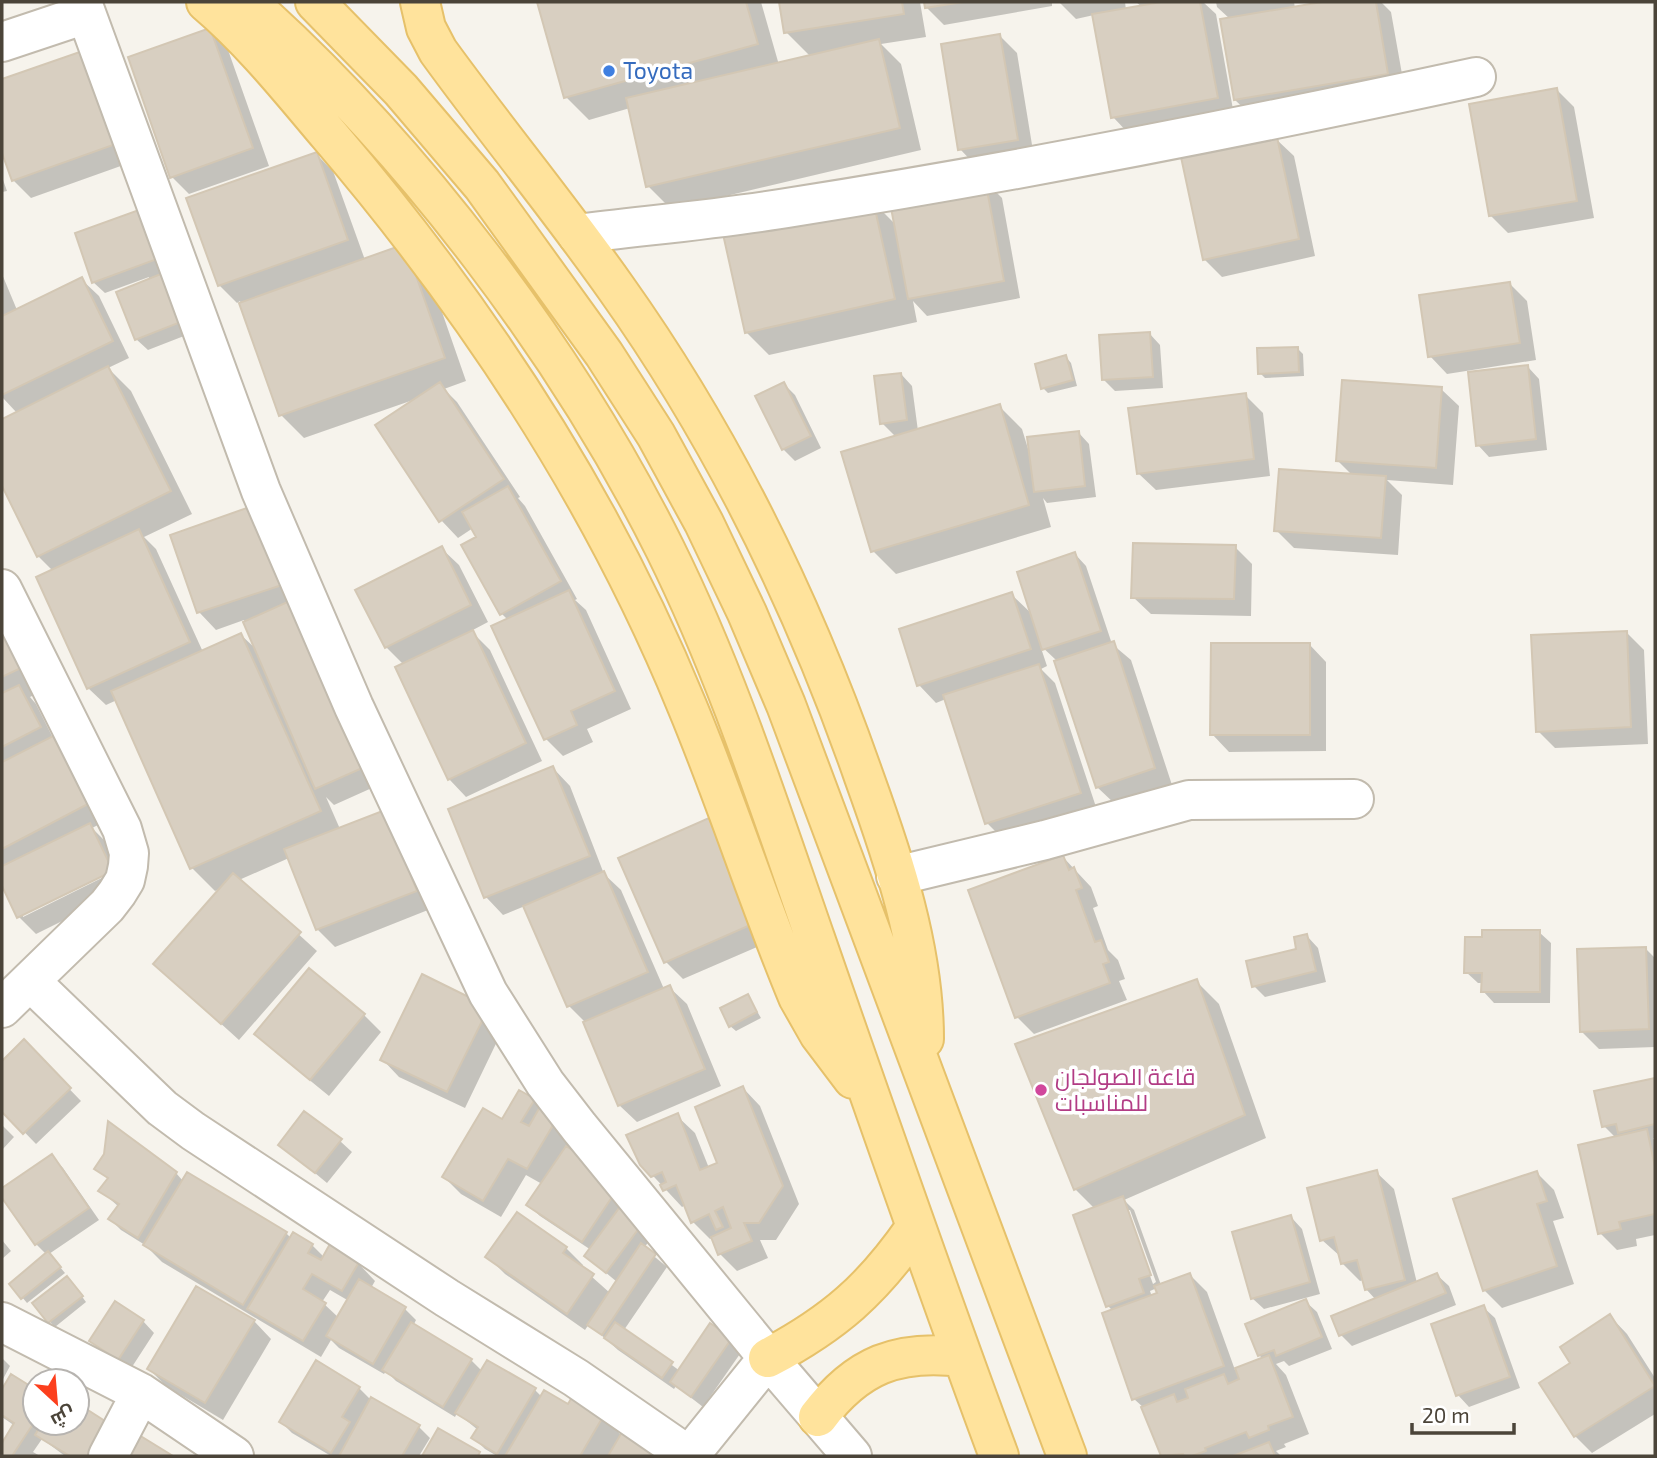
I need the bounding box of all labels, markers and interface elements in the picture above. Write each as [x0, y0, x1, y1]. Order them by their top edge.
place label: Toyota [623, 56, 693, 84]
marker: Toyota [601, 63, 617, 79]
place label: قاعة الصولجان للمناسبات [1055, 1062, 1196, 1116]
marker: قاعة الصولجان للمناسبات [1033, 1082, 1049, 1098]
north arrow [21, 1367, 91, 1437]
scale bar [1412, 1392, 1514, 1436]
text: ش [47, 1401, 80, 1433]
text: 20 m [1422, 1402, 1470, 1427]

